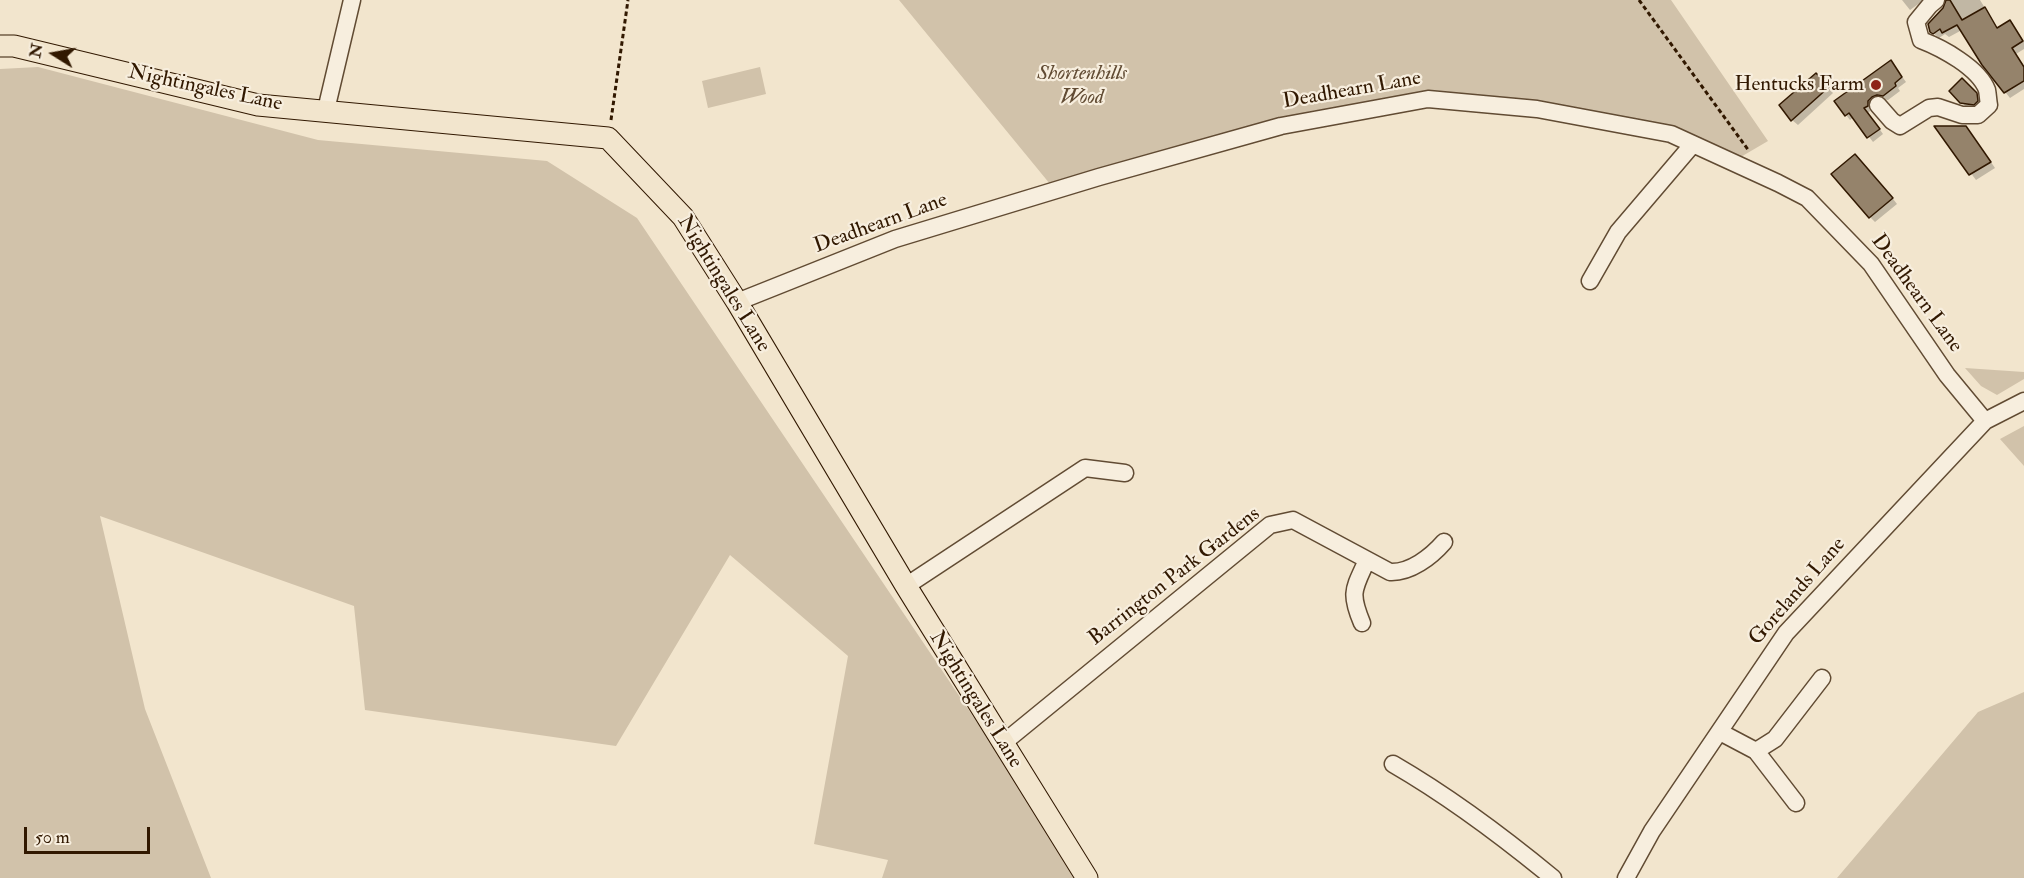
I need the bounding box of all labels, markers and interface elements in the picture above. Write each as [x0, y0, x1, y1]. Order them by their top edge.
north arrow [24, 24, 84, 84]
text: N [25, 42, 48, 60]
street label: Nightingales Lane [126, 60, 284, 118]
park label: Shortenhills Wood [1037, 61, 1127, 111]
street label: Deadhearn Lane [1281, 66, 1423, 116]
place label: Hentucks Farm [1735, 72, 1864, 98]
marker: Hentucks Farm [1869, 78, 1883, 92]
street label: Deadhearn Lane [811, 188, 951, 260]
street label: Nightingales Lane [671, 211, 775, 357]
street label: Deadhearn Lane [1865, 230, 1967, 358]
street label: Barrington Park Gardens [1084, 502, 1266, 652]
street label: Gorelands Lane [1744, 533, 1852, 651]
street label: Nightingales Lane [923, 627, 1027, 773]
scale bar [27, 815, 153, 853]
text: 50 m [35, 826, 70, 849]

